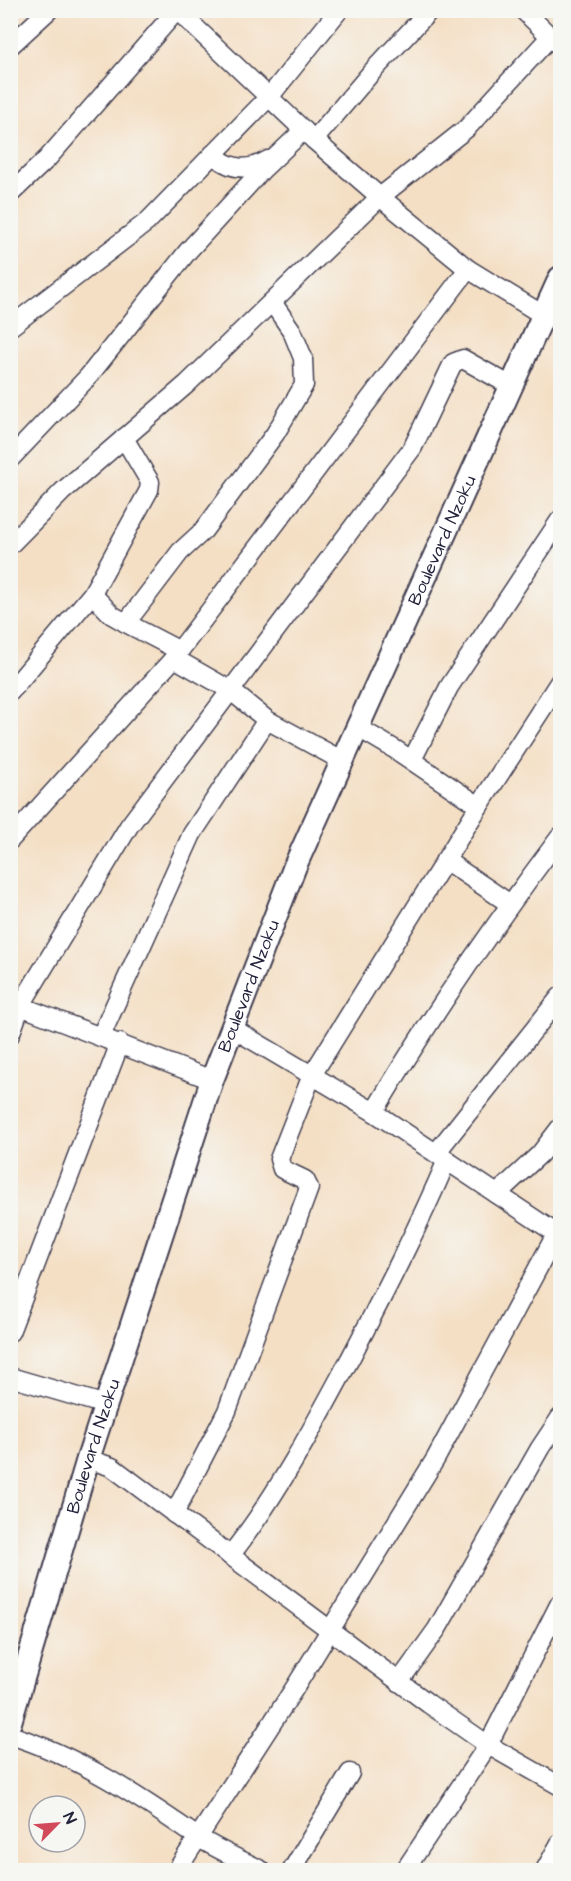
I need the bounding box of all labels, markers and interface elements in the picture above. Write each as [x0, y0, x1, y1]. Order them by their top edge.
street label: Boulevard Nzoku [402, 471, 482, 609]
street label: Boulevard Nzoku [212, 916, 286, 1056]
street label: Boulevard Nzoku [60, 1376, 126, 1517]
north arrow [27, 1794, 87, 1854]
text: N [58, 1809, 82, 1827]

